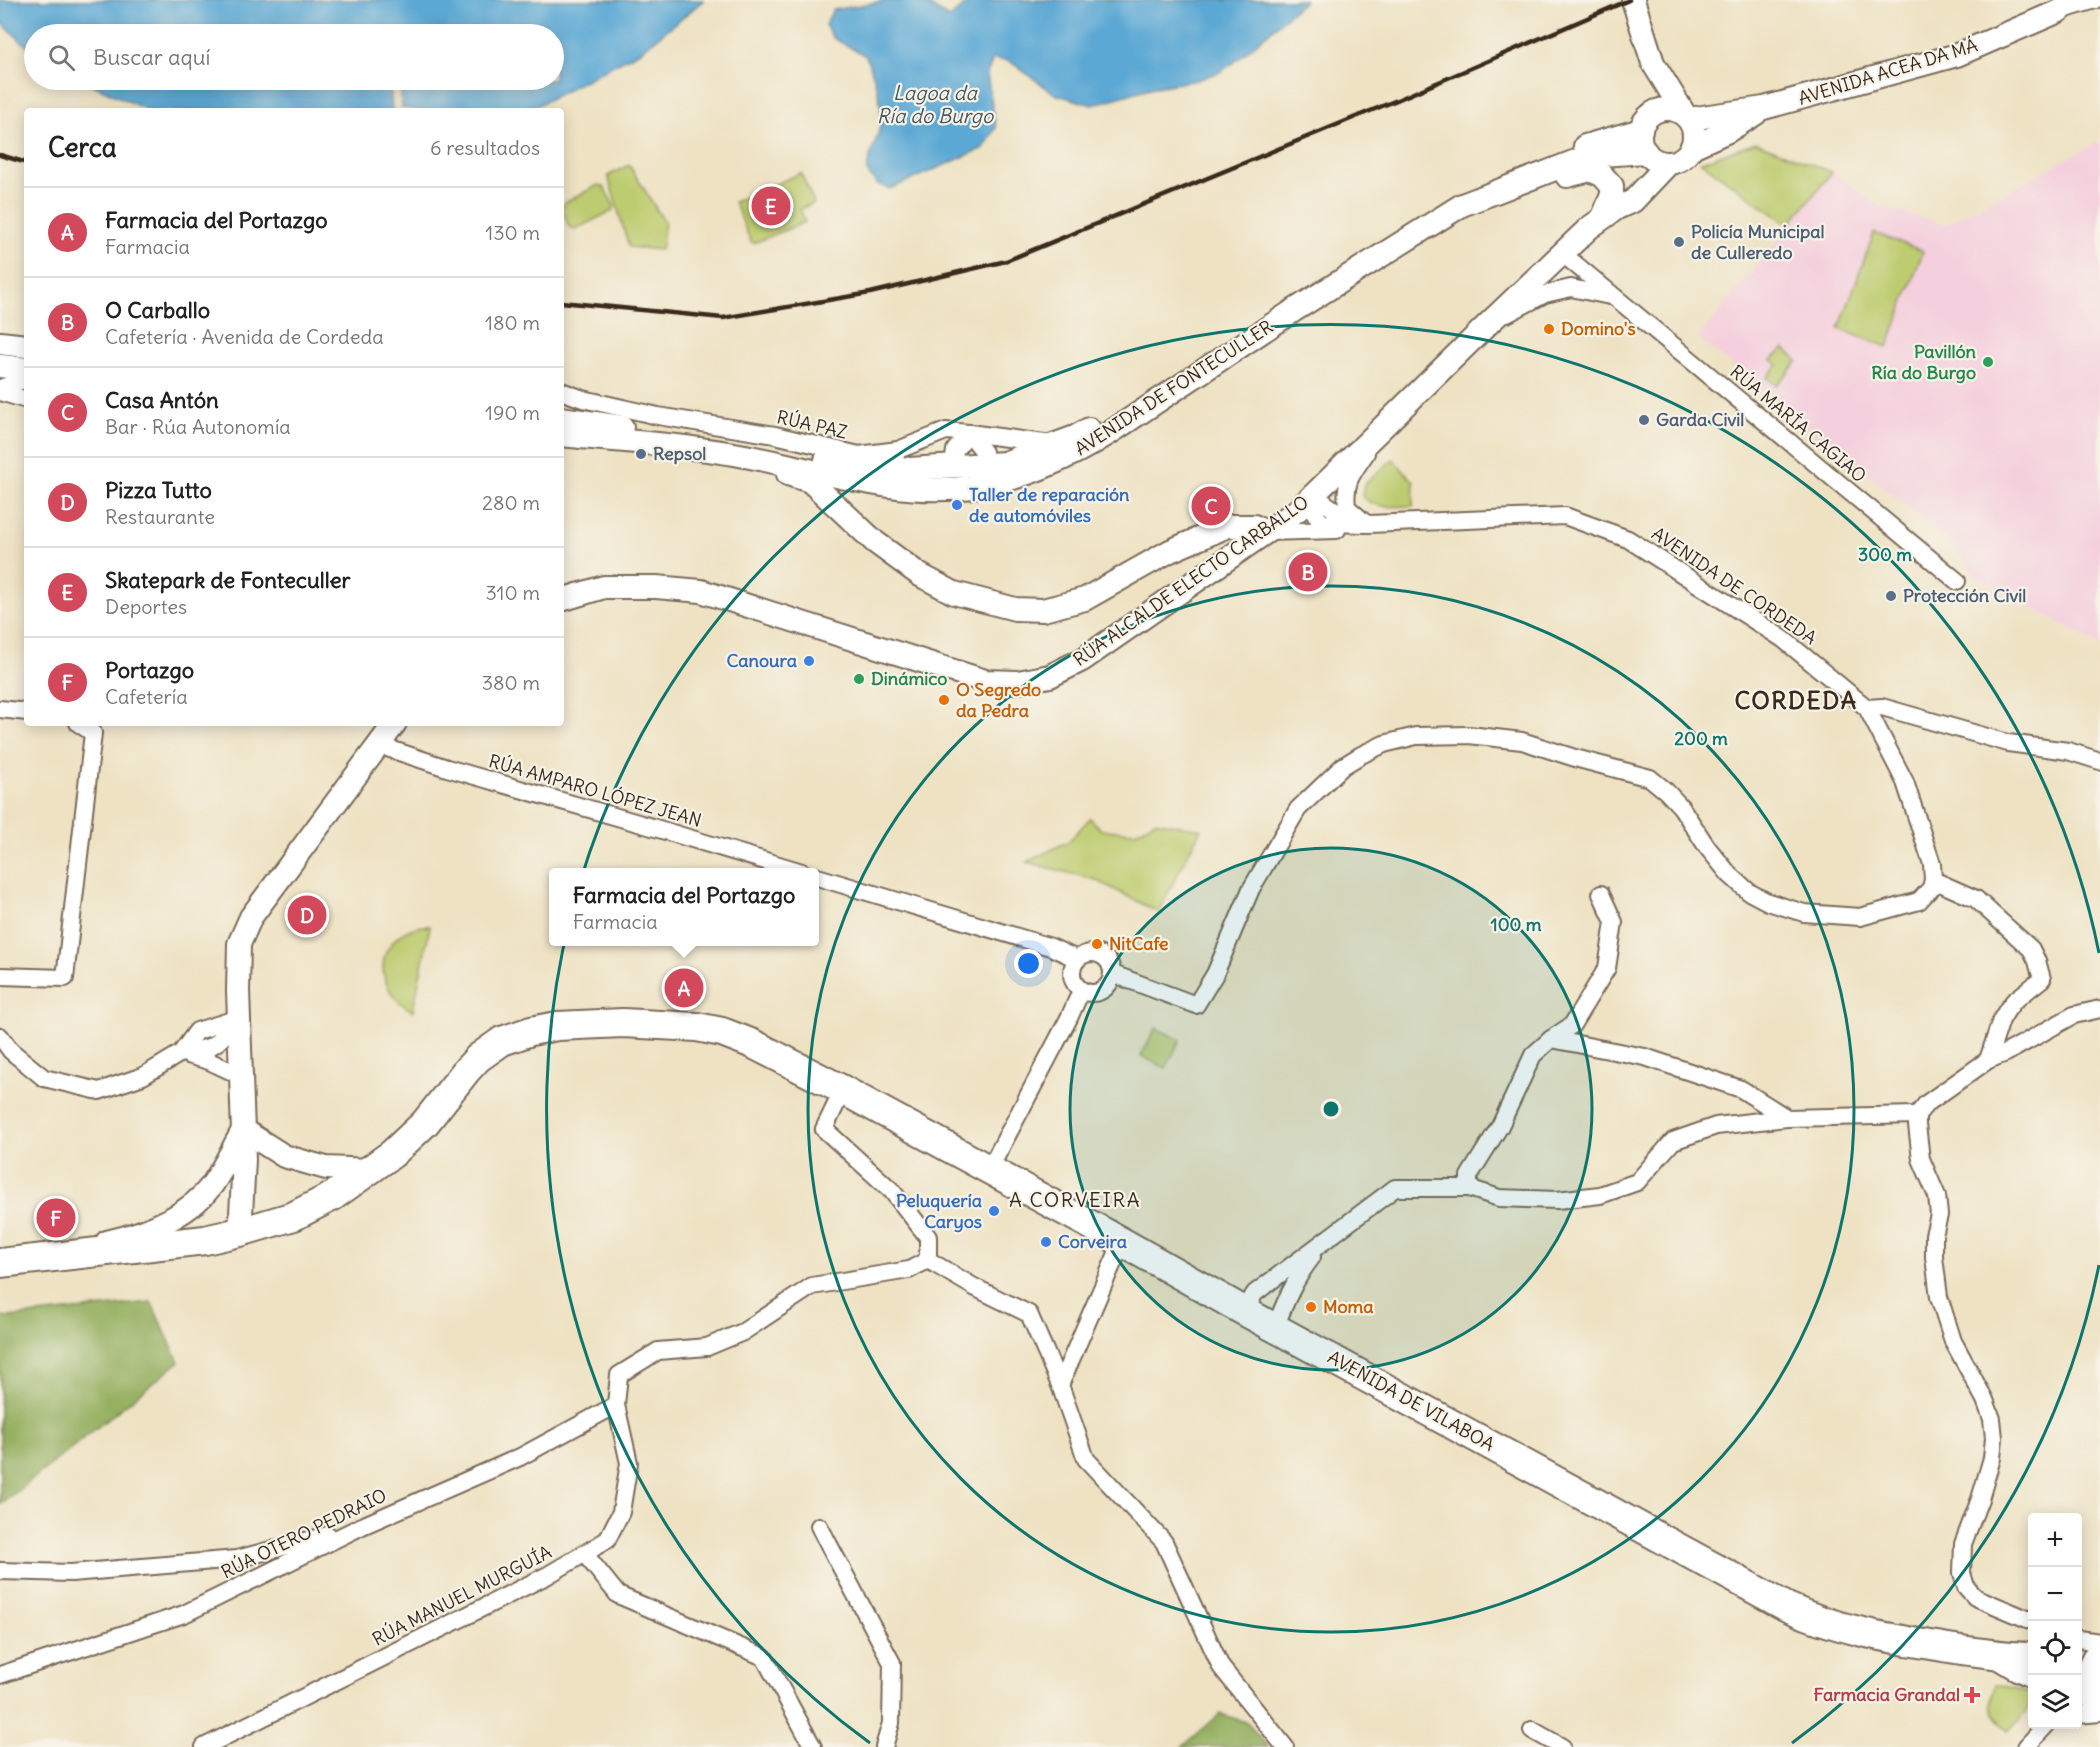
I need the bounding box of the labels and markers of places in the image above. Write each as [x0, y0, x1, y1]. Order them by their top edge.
pin: E [752, 184, 790, 228]
place label: Policía Municipal de Culleredo [1691, 220, 1825, 264]
marker: Policía Municipal de Culleredo [1672, 235, 1686, 249]
place label: Domino's [1561, 317, 1636, 340]
marker: Domino's [1542, 322, 1556, 336]
place label: Pavillón Ría do Burgo [1871, 340, 1977, 384]
marker: Pavillón Ría do Burgo [1981, 355, 1995, 369]
place label: Garda Civil [1656, 408, 1744, 431]
marker: Garda Civil [1637, 413, 1651, 427]
place label: Repsol [653, 442, 706, 465]
marker: Repsol [634, 447, 648, 461]
place label: Taller de reparación de automóviles [969, 483, 1130, 527]
pin: C [1192, 484, 1230, 528]
marker: Taller de reparación de automóviles [950, 498, 964, 512]
pin: B [1288, 550, 1328, 594]
place label: Protección Civil [1903, 584, 2026, 607]
marker: Protección Civil [1884, 589, 1898, 603]
place label: Canoura [727, 649, 797, 672]
marker: Canoura [802, 654, 816, 668]
place label: Dinámico [871, 667, 947, 690]
marker: Dinámico [852, 672, 866, 686]
place label: O Segredo da Pedra [956, 678, 1041, 722]
marker: O Segredo da Pedra [937, 693, 951, 707]
pin: D [288, 892, 326, 938]
place label: NitCafe [1109, 932, 1169, 955]
marker: NitCafe [1090, 937, 1104, 951]
pin: A [664, 966, 704, 1010]
centre of rings [1321, 1099, 1341, 1119]
place label: Peluquería Caryos [896, 1189, 982, 1233]
pin: F [36, 1196, 76, 1240]
marker: Peluquería Caryos [987, 1204, 1001, 1218]
place label: Corveira [1058, 1230, 1127, 1253]
marker: Corveira [1039, 1235, 1053, 1249]
place label: Moma [1323, 1295, 1374, 1318]
marker: Moma [1304, 1300, 1318, 1314]
place label: Farmacia Grandal [1814, 1683, 1960, 1706]
marker: Farmacia Grandal [1965, 1688, 1979, 1702]

